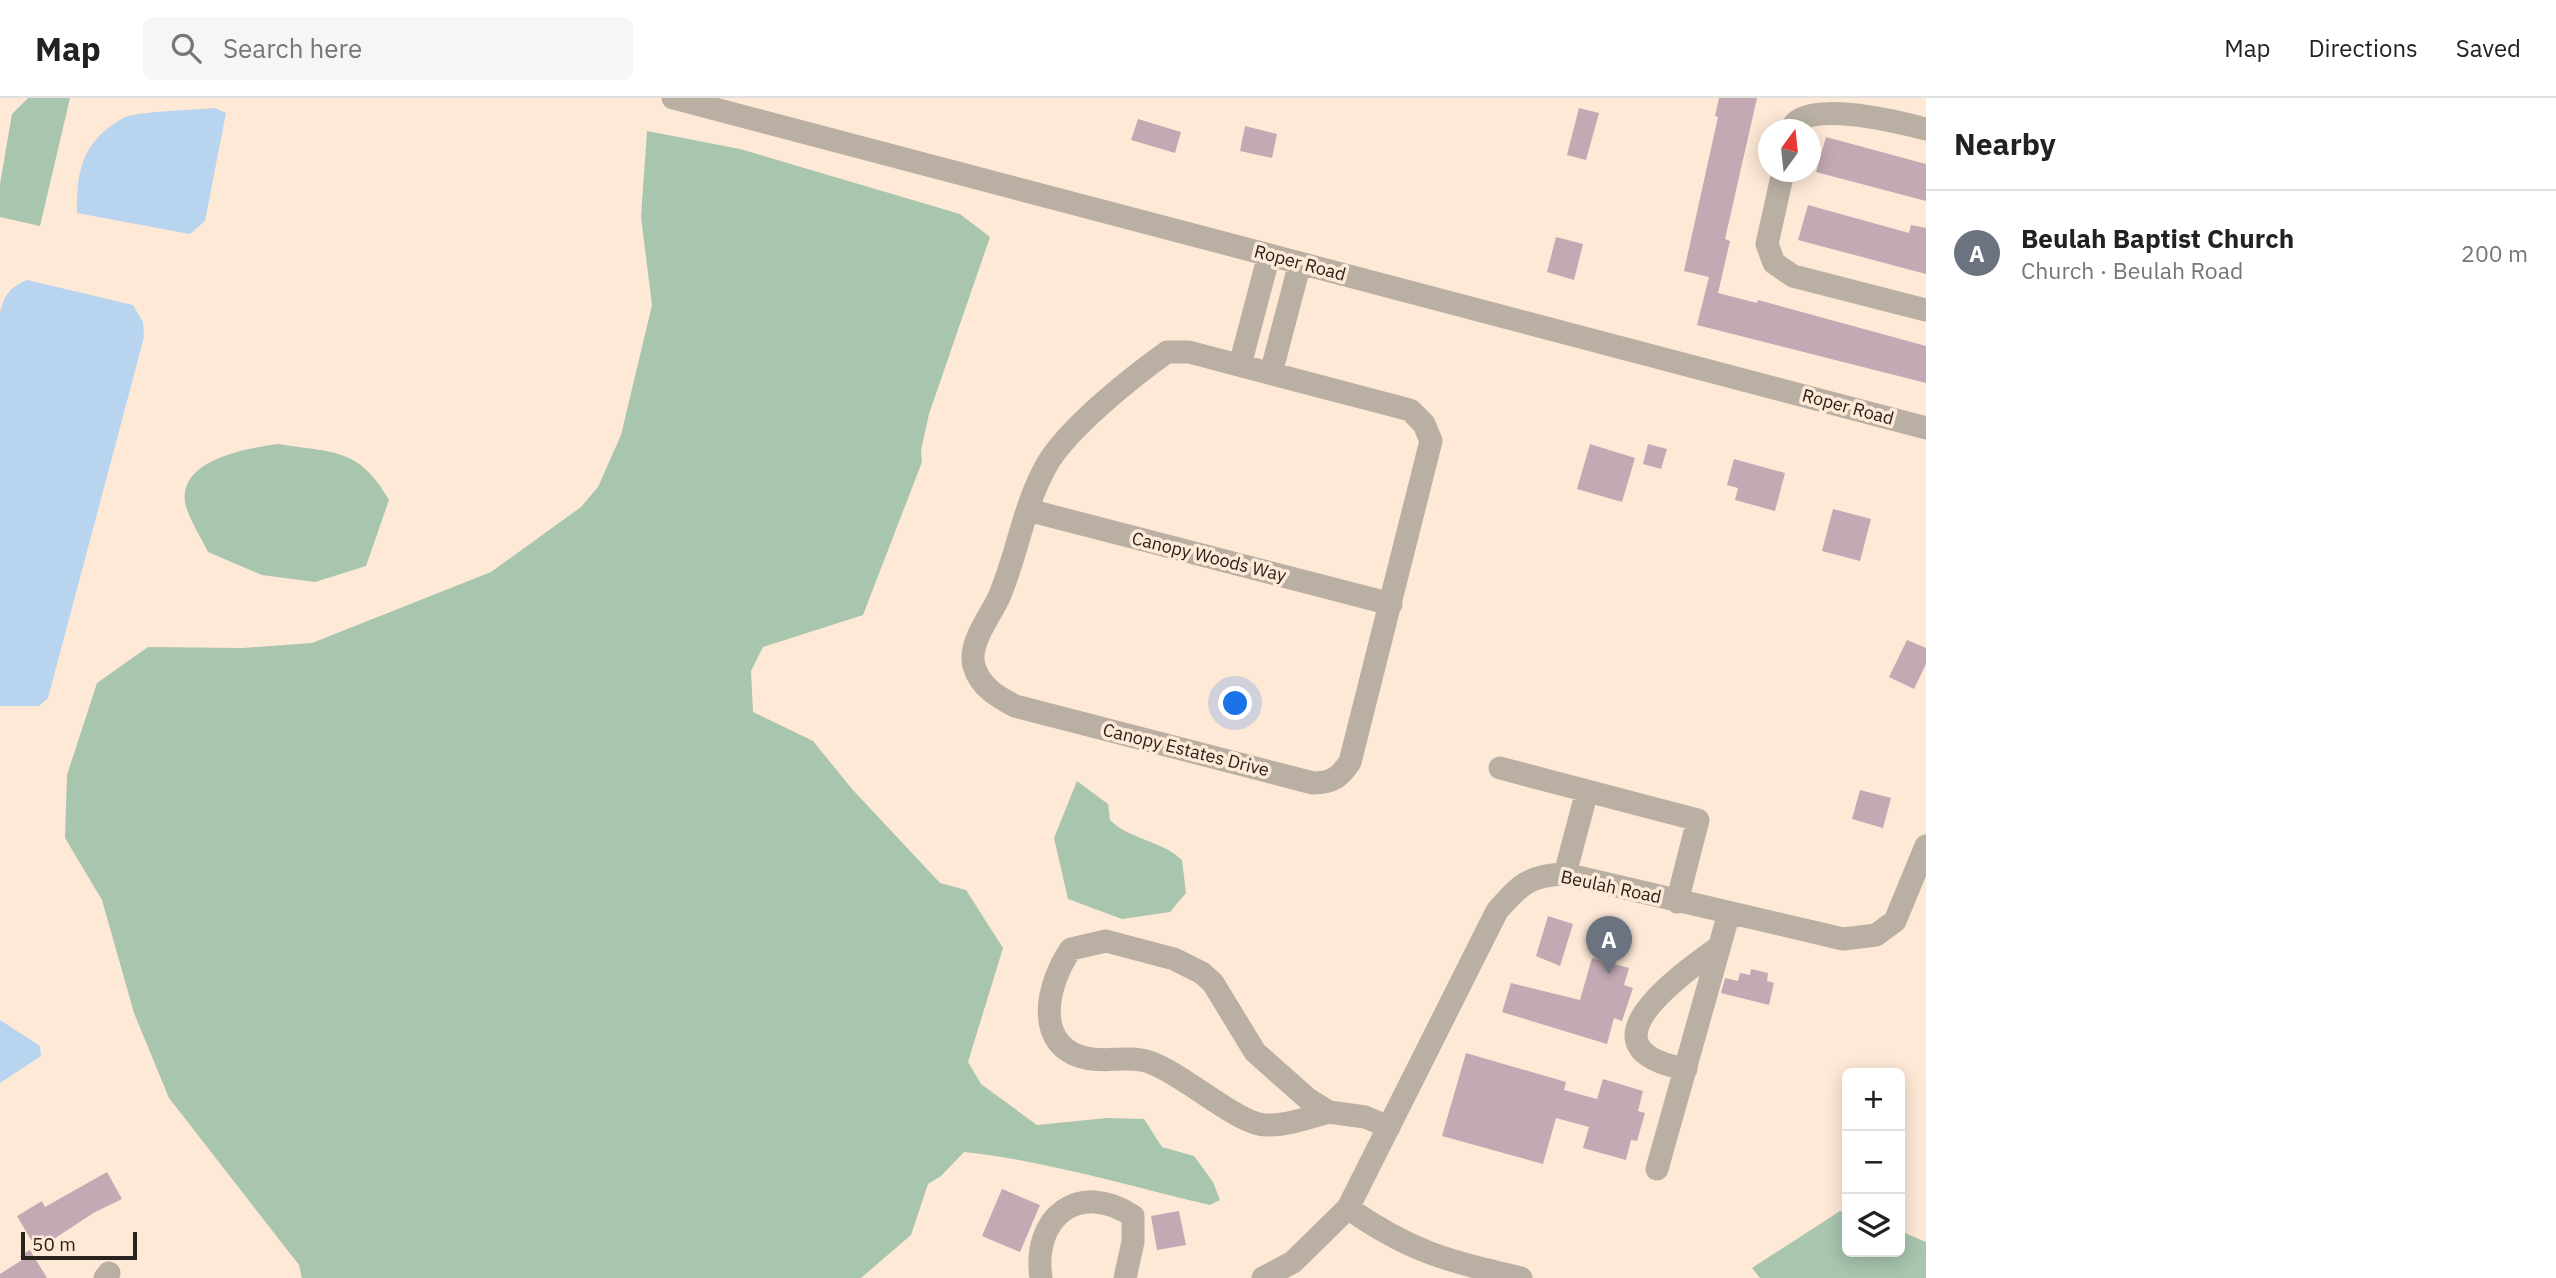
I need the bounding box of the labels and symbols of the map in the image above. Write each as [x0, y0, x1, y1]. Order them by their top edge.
north arrow [1758, 119, 1821, 182]
street label: Roper Road [1252, 239, 1348, 286]
street label: Roper Road [1800, 383, 1896, 430]
street label: Canopy Woods Way [1129, 526, 1289, 587]
your location [1218, 686, 1252, 720]
street label: Canopy Estates Drive [1101, 718, 1272, 781]
street label: Beulah Road [1559, 865, 1663, 908]
pin: A [1586, 916, 1632, 974]
scale bar [21, 1229, 136, 1261]

